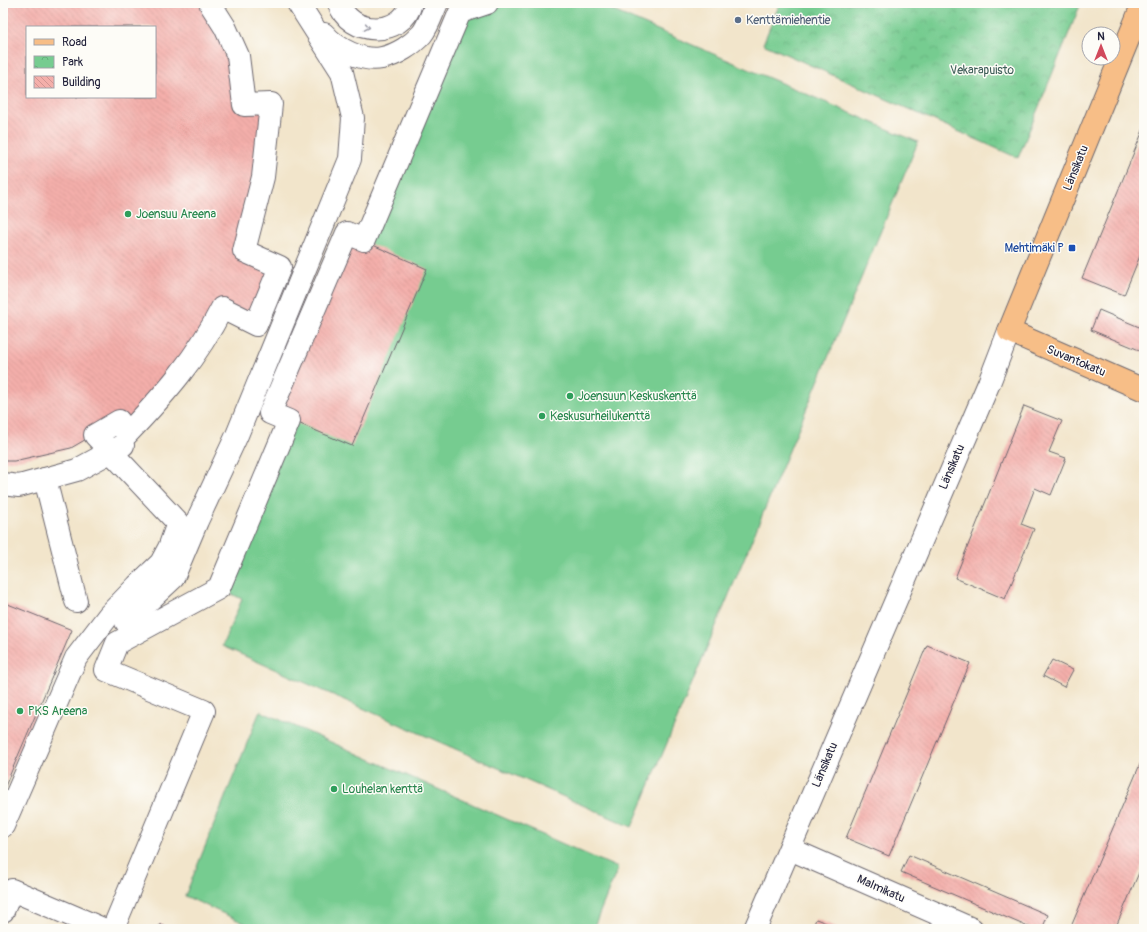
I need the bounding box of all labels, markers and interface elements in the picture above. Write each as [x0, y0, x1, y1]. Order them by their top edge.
place label: Kenttämiehentie [746, 13, 831, 28]
marker: Kenttämiehentie [733, 15, 743, 25]
one-way arrow [364, 23, 370, 31]
legend [26, 26, 156, 98]
north arrow [1081, 26, 1121, 66]
text: N [1097, 30, 1105, 43]
text: Road [62, 35, 87, 50]
text: Park [62, 55, 83, 70]
park label: Vekarapuisto [950, 63, 1015, 78]
text: Building [62, 75, 101, 90]
street label: Länsikatu [1060, 143, 1092, 193]
place label: Joensuu Areena [136, 207, 216, 222]
marker: Joensuu Areena [123, 209, 133, 219]
place label: Mehtimäki P [1004, 241, 1064, 256]
marker: Mehtimäki P [1067, 243, 1077, 253]
street label: Suvantokatu [1044, 342, 1108, 380]
place label: Joensuun Keskuskenttä [578, 389, 697, 404]
marker: Joensuun Keskuskenttä [565, 391, 575, 401]
place label: Keskusurheilukenttä [550, 409, 651, 424]
marker: Keskusurheilukenttä [537, 411, 547, 421]
street label: Länsikatu [936, 442, 968, 492]
place label: PKS Areena [28, 704, 88, 719]
marker: PKS Areena [15, 706, 25, 716]
street label: Länsikatu [809, 740, 841, 790]
place label: Louhelan kenttä [342, 782, 423, 797]
marker: Louhelan kenttä [329, 784, 339, 794]
street label: Malmikatu [855, 872, 907, 906]

